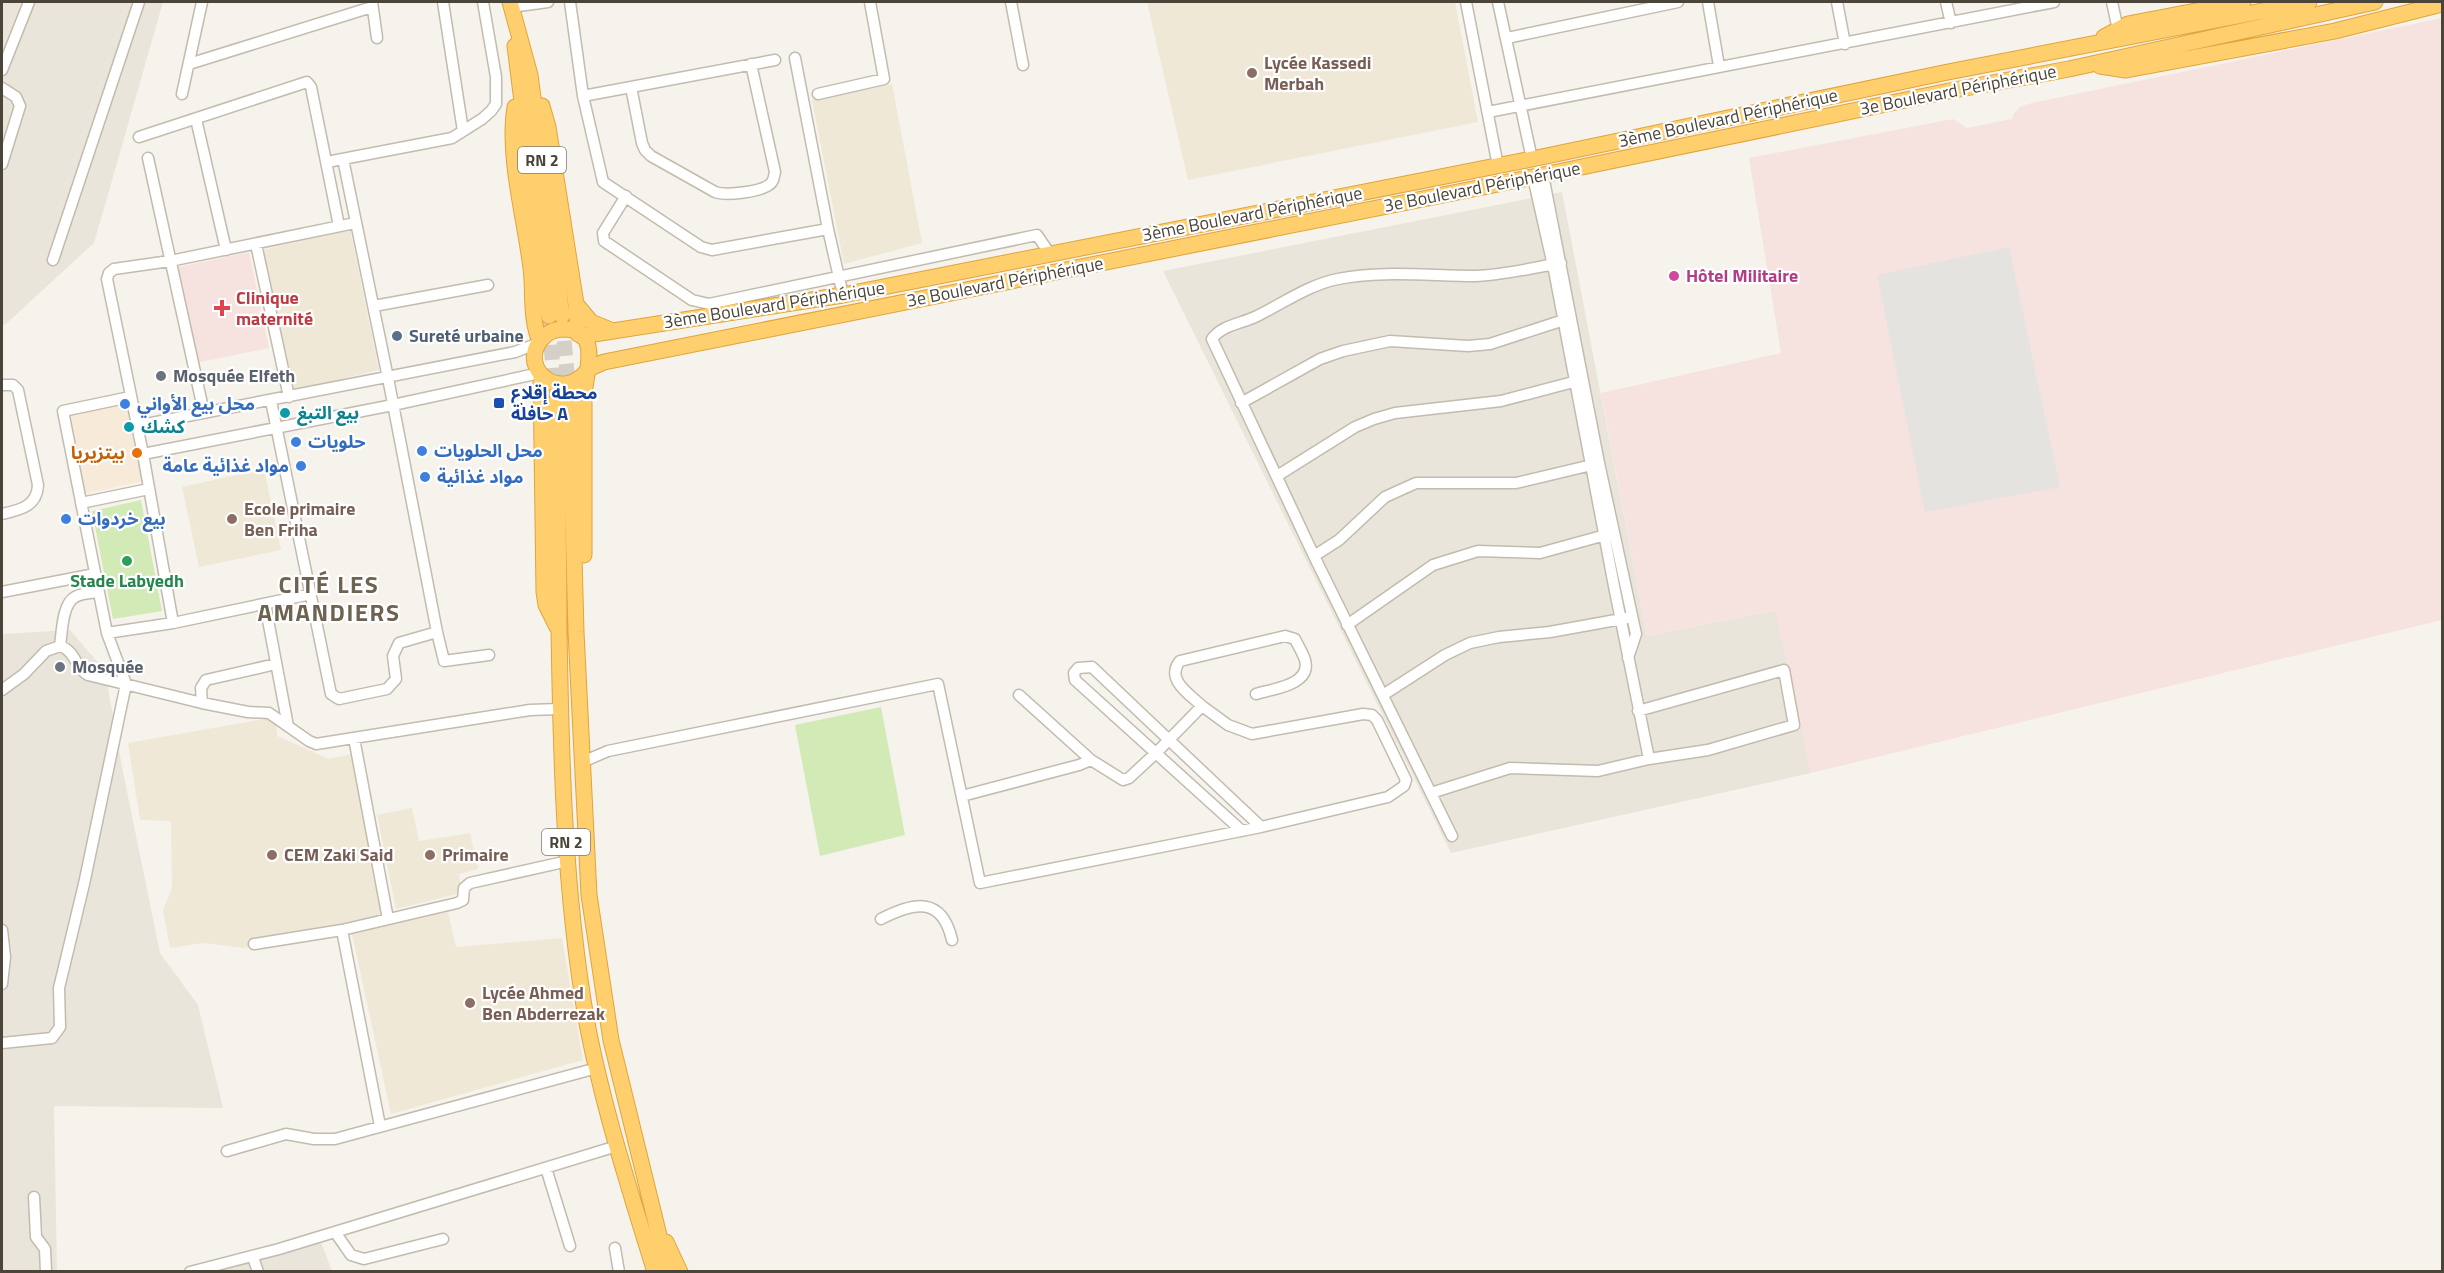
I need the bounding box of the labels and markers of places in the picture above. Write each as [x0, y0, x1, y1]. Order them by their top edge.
place label: Lycée Kassedi Merbah [1264, 49, 1372, 97]
marker: Lycée Kassedi Merbah [1245, 66, 1259, 80]
place label: Hôtel Militaire [1686, 262, 1798, 289]
marker: Hôtel Militaire [1667, 269, 1681, 283]
place label: Clinique maternité [236, 284, 313, 332]
marker: Clinique maternité [213, 299, 231, 317]
place label: Sureté urbaine [409, 322, 524, 349]
marker: Sureté urbaine [390, 329, 404, 343]
place label: Mosquée Elfeth [173, 362, 295, 389]
marker: Mosquée Elfeth [154, 369, 168, 383]
place label: محطة إقلاع حافلة A [511, 379, 597, 427]
place label: محل بيع الأواني [137, 390, 255, 418]
marker: محطة إقلاع حافلة A [492, 396, 506, 410]
marker: محل بيع الأواني [118, 397, 132, 411]
place label: بيع التبغ [297, 399, 359, 426]
marker: بيع التبغ [278, 406, 292, 420]
place label: كشك [141, 413, 186, 440]
marker: كشك [122, 420, 136, 434]
place label: حلويات [308, 428, 366, 455]
marker: حلويات [289, 435, 303, 449]
place label: محل الحلويات [434, 437, 543, 464]
place label: بيتزيريا [71, 439, 125, 466]
marker: محل الحلويات [415, 444, 429, 458]
marker: بيتزيريا [130, 446, 144, 460]
place label: مواد غذائية عامة [162, 452, 289, 479]
marker: مواد غذائية عامة [294, 459, 308, 473]
place label: مواد غذائية [437, 463, 523, 490]
marker: مواد غذائية [418, 470, 432, 484]
place label: Ecole primaire Ben Friha [244, 495, 355, 543]
place label: بيع خردوات [78, 505, 166, 532]
marker: بيع خردوات [59, 512, 73, 526]
marker: Ecole primaire Ben Friha [225, 512, 239, 526]
marker: Stade Labyedh [120, 554, 134, 568]
place label: Stade Labyedh [70, 567, 184, 594]
place label: Mosquée [72, 653, 144, 680]
marker: Mosquée [53, 660, 67, 674]
place label: CEM Zaki Said [284, 841, 393, 868]
place label: Primaire [442, 841, 509, 868]
marker: CEM Zaki Said [265, 848, 279, 862]
marker: Primaire [423, 848, 437, 862]
place label: Lycée Ahmed Ben Abderrezak [482, 979, 606, 1027]
marker: Lycée Ahmed Ben Abderrezak [463, 996, 477, 1010]

